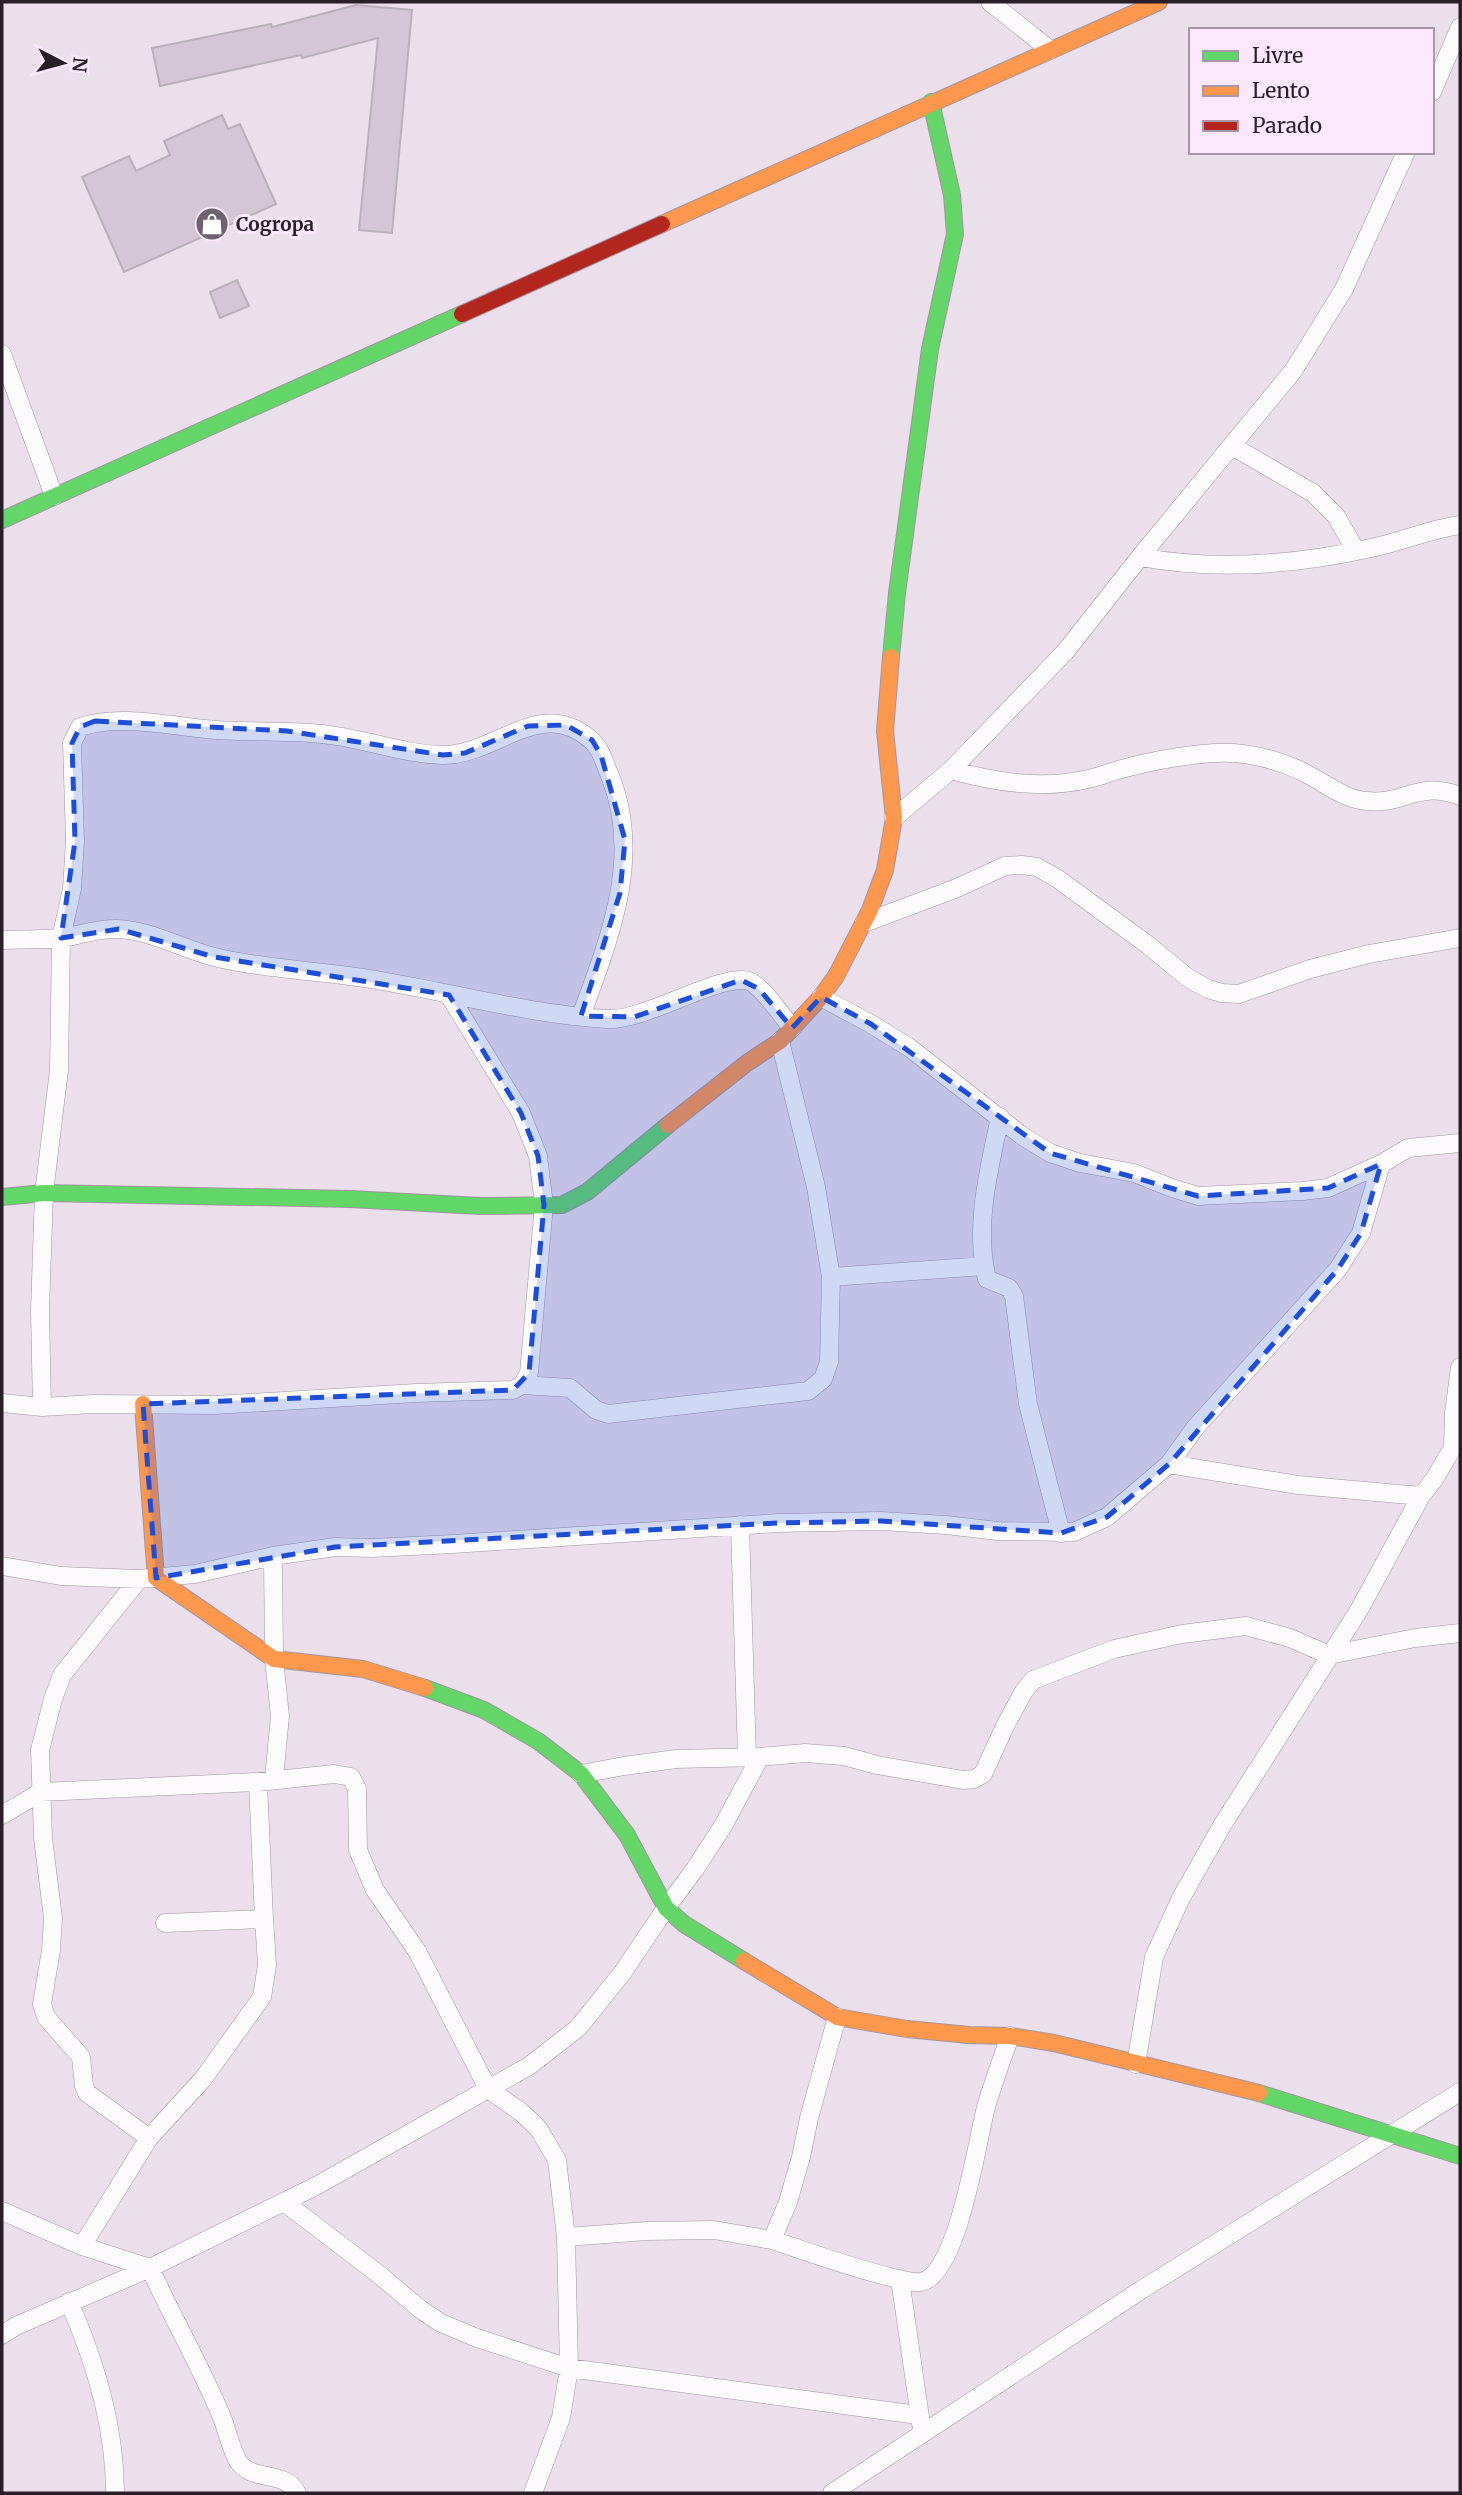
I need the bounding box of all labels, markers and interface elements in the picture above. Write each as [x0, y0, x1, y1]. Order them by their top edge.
north arrow [28, 28, 98, 98]
legend [1189, 28, 1434, 154]
text: Livre [1252, 42, 1303, 69]
text: N [67, 56, 93, 73]
text: Lento [1252, 77, 1310, 104]
text: Parado [1252, 112, 1322, 139]
shop icon: Cogropa [193, 205, 231, 243]
place label: Cogropa [236, 212, 315, 236]

